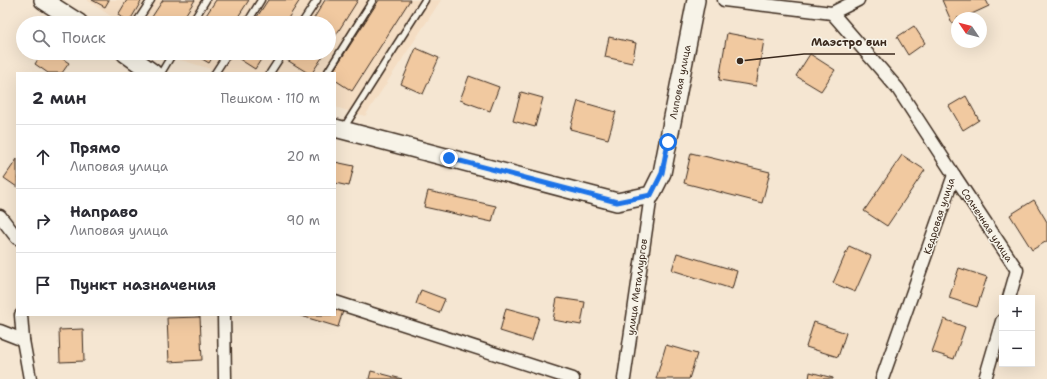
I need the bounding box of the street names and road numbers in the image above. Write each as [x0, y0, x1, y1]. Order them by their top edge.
street label: Липовая улица [666, 43, 694, 120]
street label: Кедровая улица [920, 175, 958, 256]
street label: Солнечная улица [958, 186, 1016, 265]
street label: улица Металлургов [624, 238, 650, 336]

